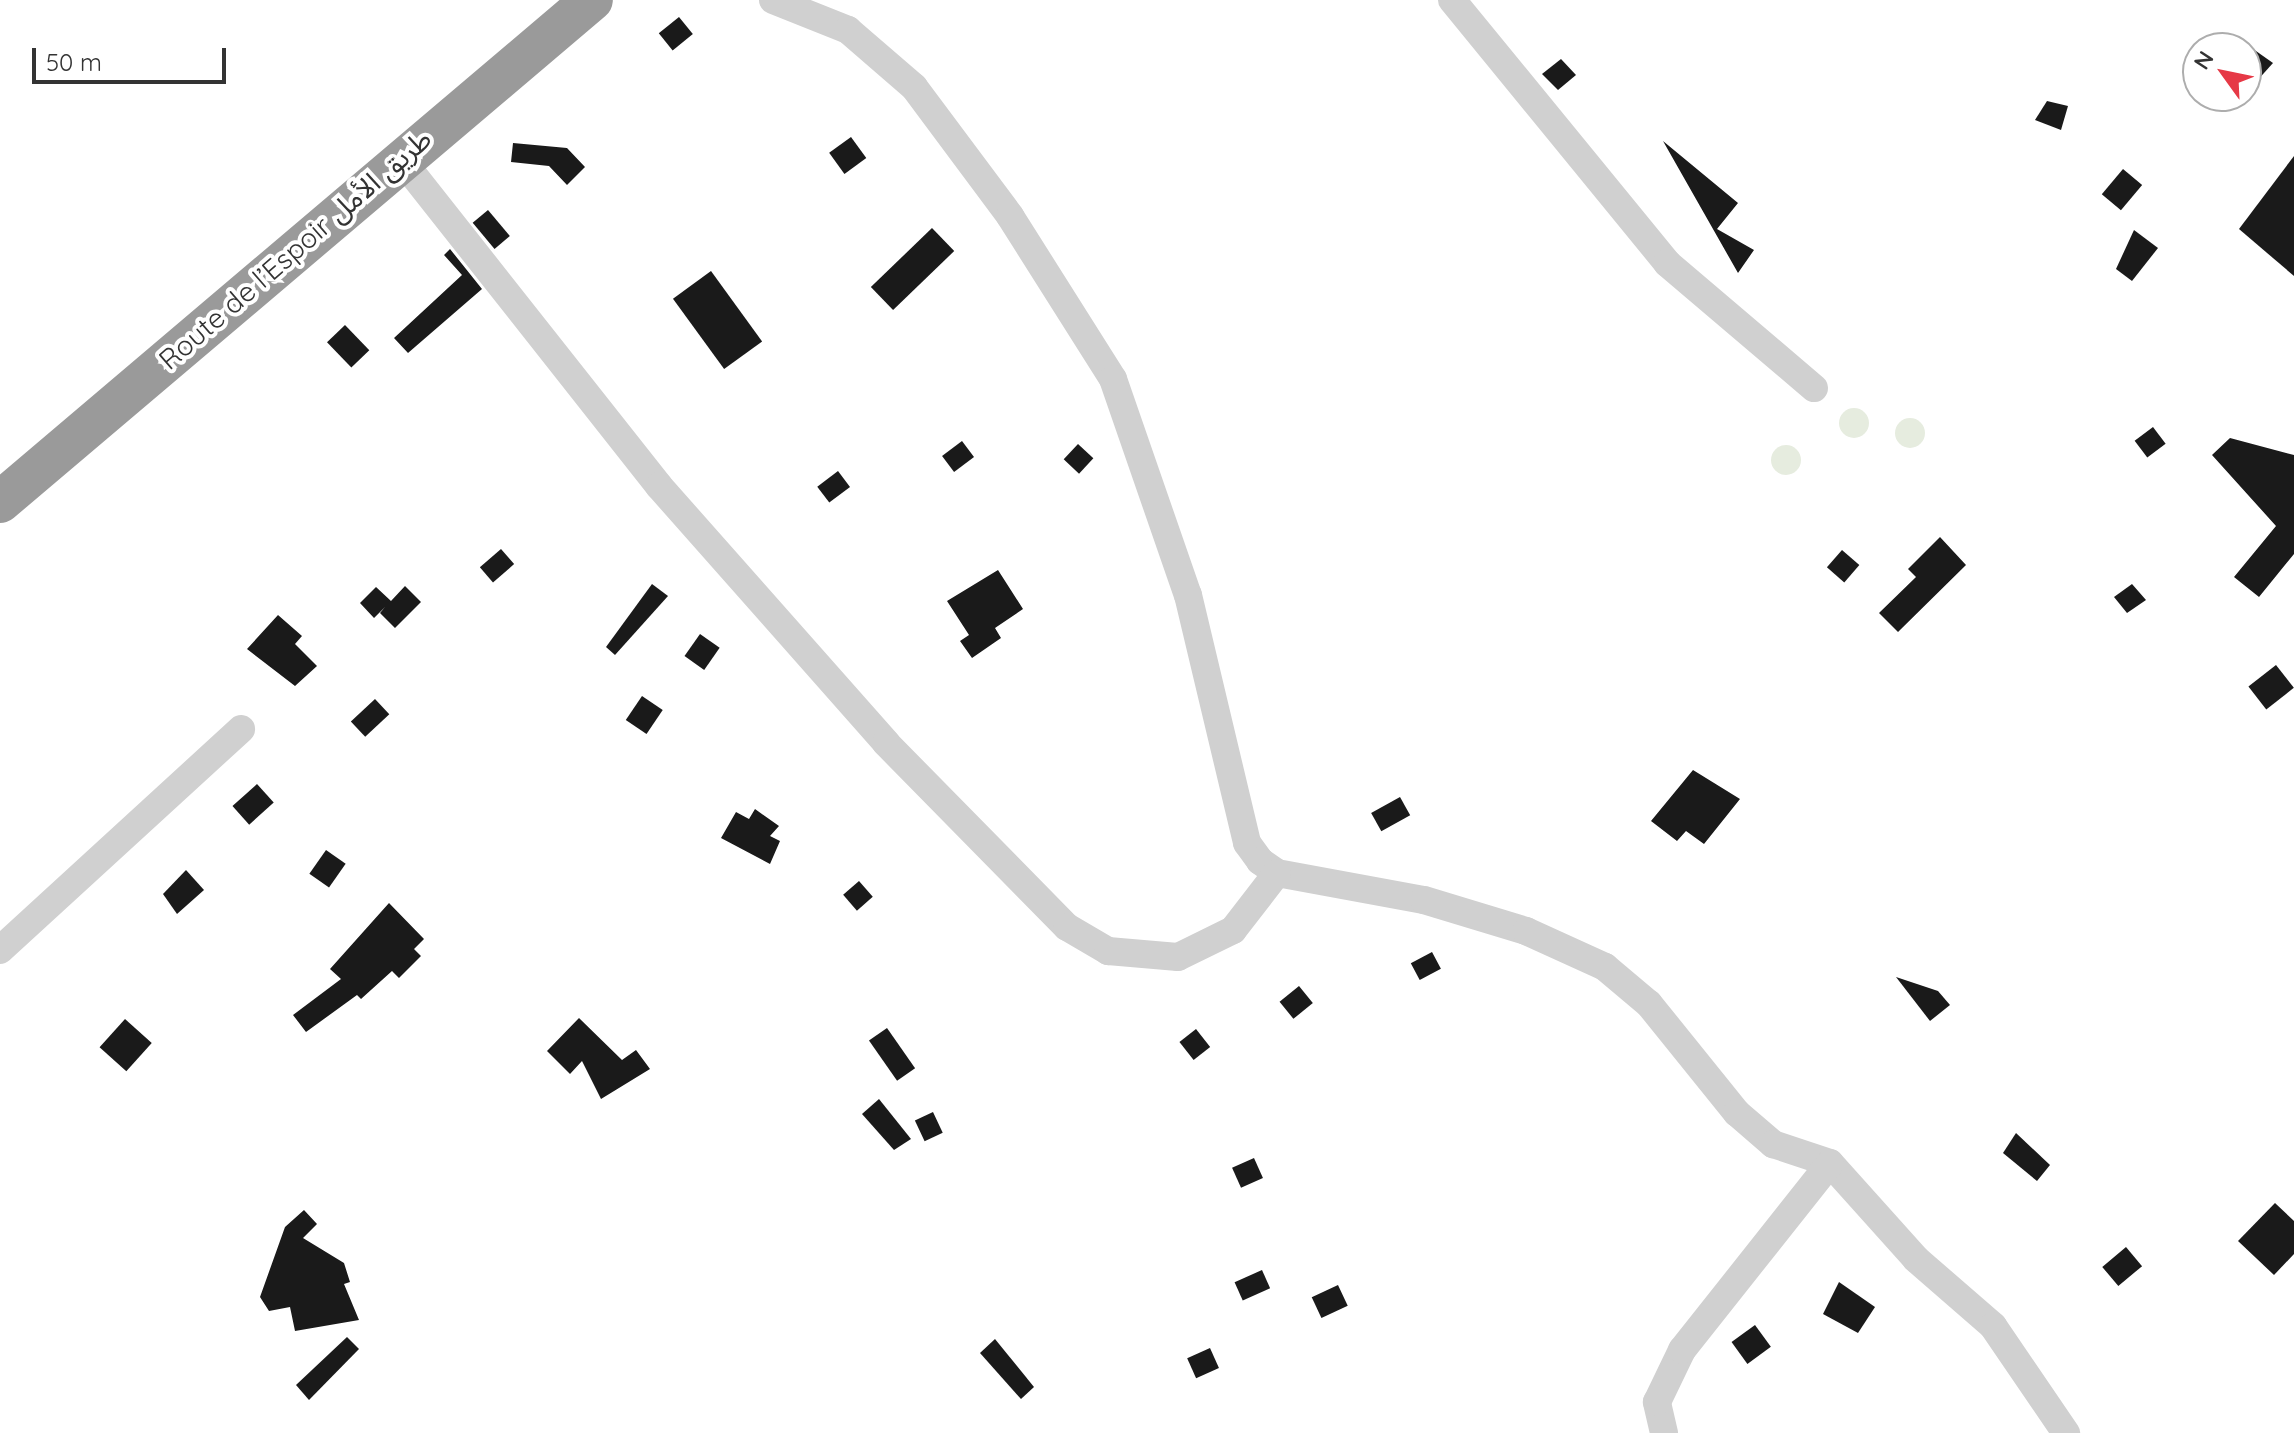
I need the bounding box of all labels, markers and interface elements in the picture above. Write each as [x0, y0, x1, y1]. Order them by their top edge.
scale bar [36, 32, 230, 82]
north arrow [2182, 32, 2262, 112]
text: N [2187, 46, 2220, 74]
text: 50 m [46, 47, 102, 77]
street label: Route de l’Espoir طريق الأمل [152, 122, 438, 376]

